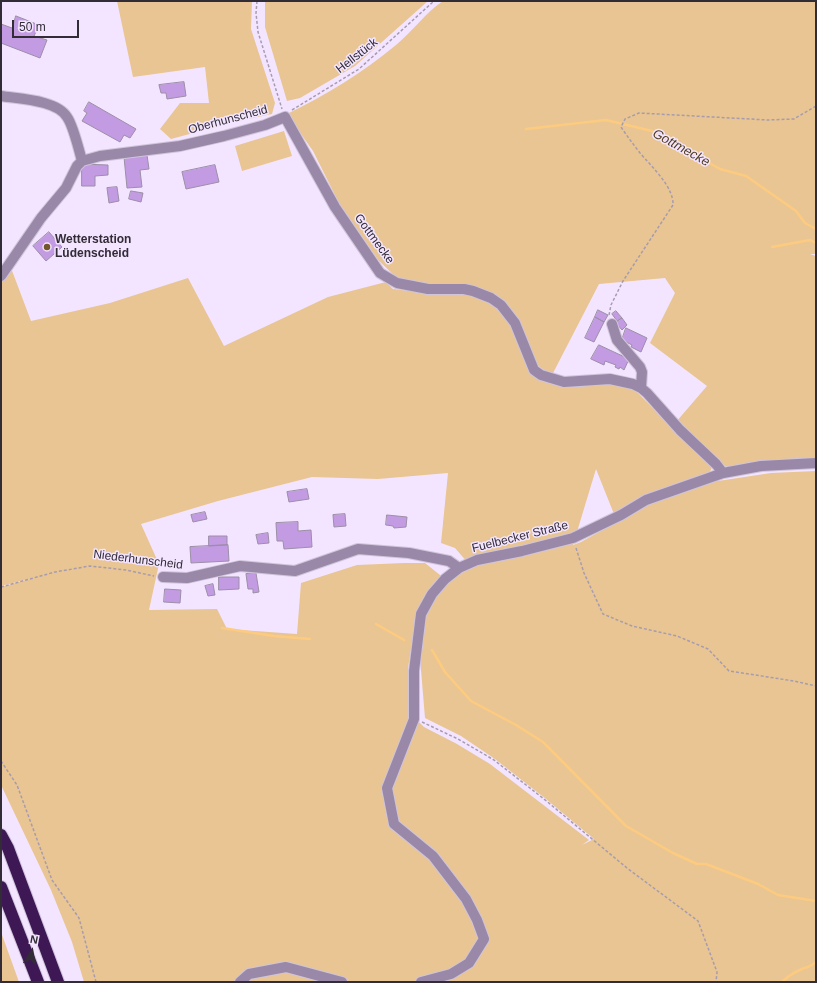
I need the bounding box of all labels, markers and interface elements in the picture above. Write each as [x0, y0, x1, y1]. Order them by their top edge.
scale bar [14, 12, 81, 38]
text: 50 m [19, 20, 46, 34]
street label: Hellstück [333, 35, 381, 77]
street label: Oberhunscheid [187, 103, 269, 137]
water label: Gottmecke [650, 126, 712, 170]
street label: Gottmecke [351, 211, 397, 267]
place label: Wetterstation Lüdenscheid [55, 233, 131, 261]
marker: Wetterstation Lüdenscheid [42, 242, 52, 252]
street label: Fuelbecker Straße [470, 518, 570, 556]
street label: Niederhunscheid [92, 547, 184, 573]
north arrow [12, 931, 52, 971]
text: N [29, 933, 39, 946]

